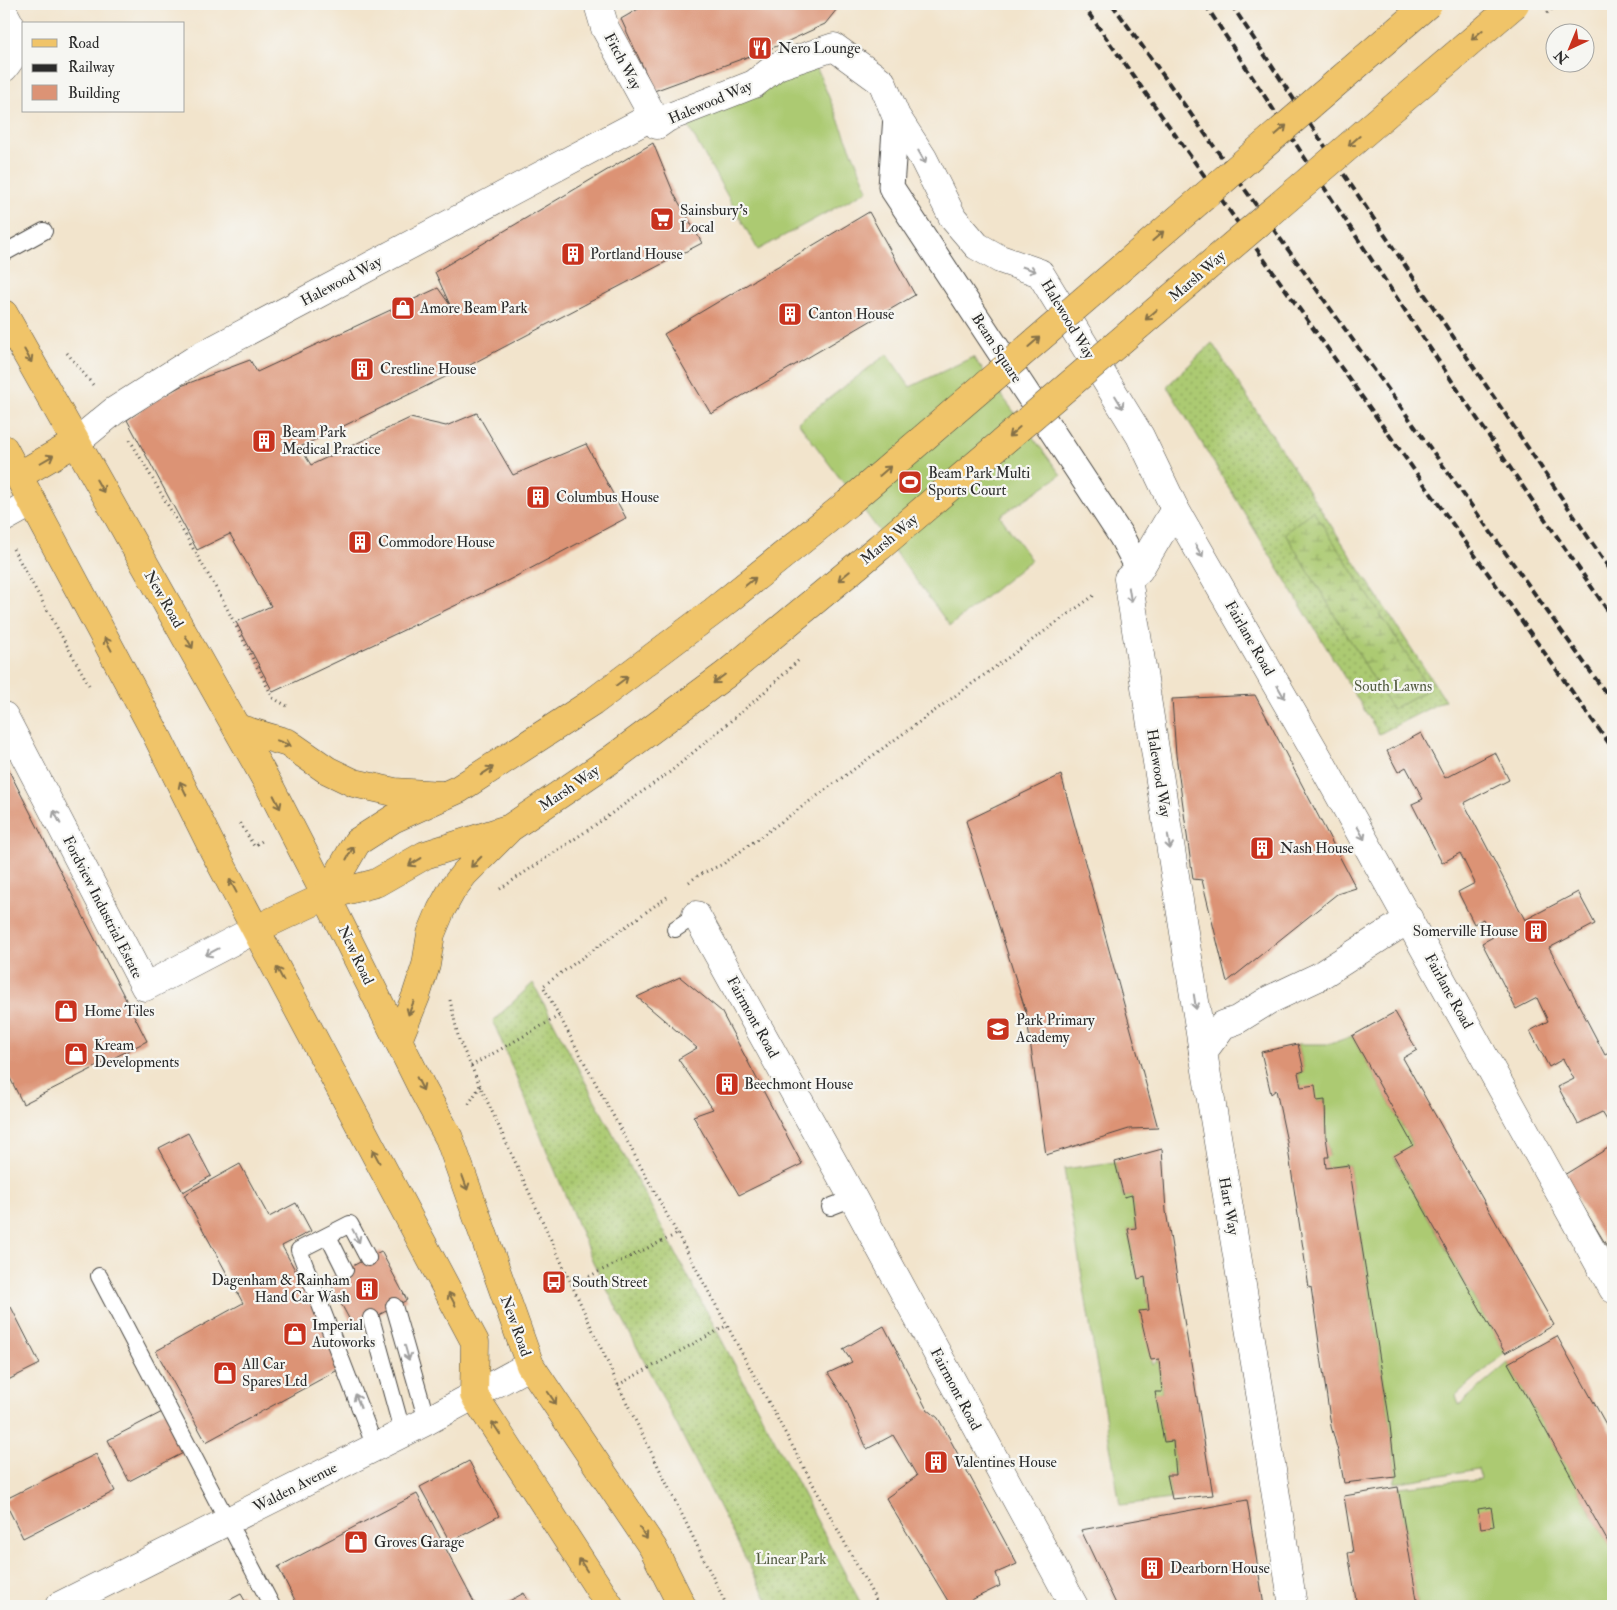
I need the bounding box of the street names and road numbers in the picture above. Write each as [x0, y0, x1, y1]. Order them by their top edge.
street label: Fitch Way [600, 30, 646, 93]
street label: Halewood Way [665, 76, 755, 129]
street label: Marsh Way [1165, 246, 1230, 306]
street label: Halewood Way [297, 252, 385, 311]
street label: Halewood Way [1036, 276, 1099, 363]
street label: Beam Square [967, 310, 1026, 387]
street label: Marsh Way [857, 510, 922, 569]
street label: New Road [140, 567, 188, 632]
street label: Fairlane Road [1221, 597, 1279, 680]
street label: Halewood Way [1142, 728, 1175, 819]
street label: Marsh Way [535, 761, 603, 816]
street label: Fordview Industrial Estate [58, 833, 147, 982]
street label: New Road [333, 923, 378, 988]
street label: Fairlane Road [1420, 950, 1477, 1033]
street label: Fairmont Road [722, 973, 783, 1062]
street label: Hart Way [1214, 1176, 1243, 1237]
street label: New Road [496, 1293, 535, 1360]
street label: Fairmont Road [926, 1345, 985, 1434]
street label: Walden Avenue [249, 1458, 340, 1517]

